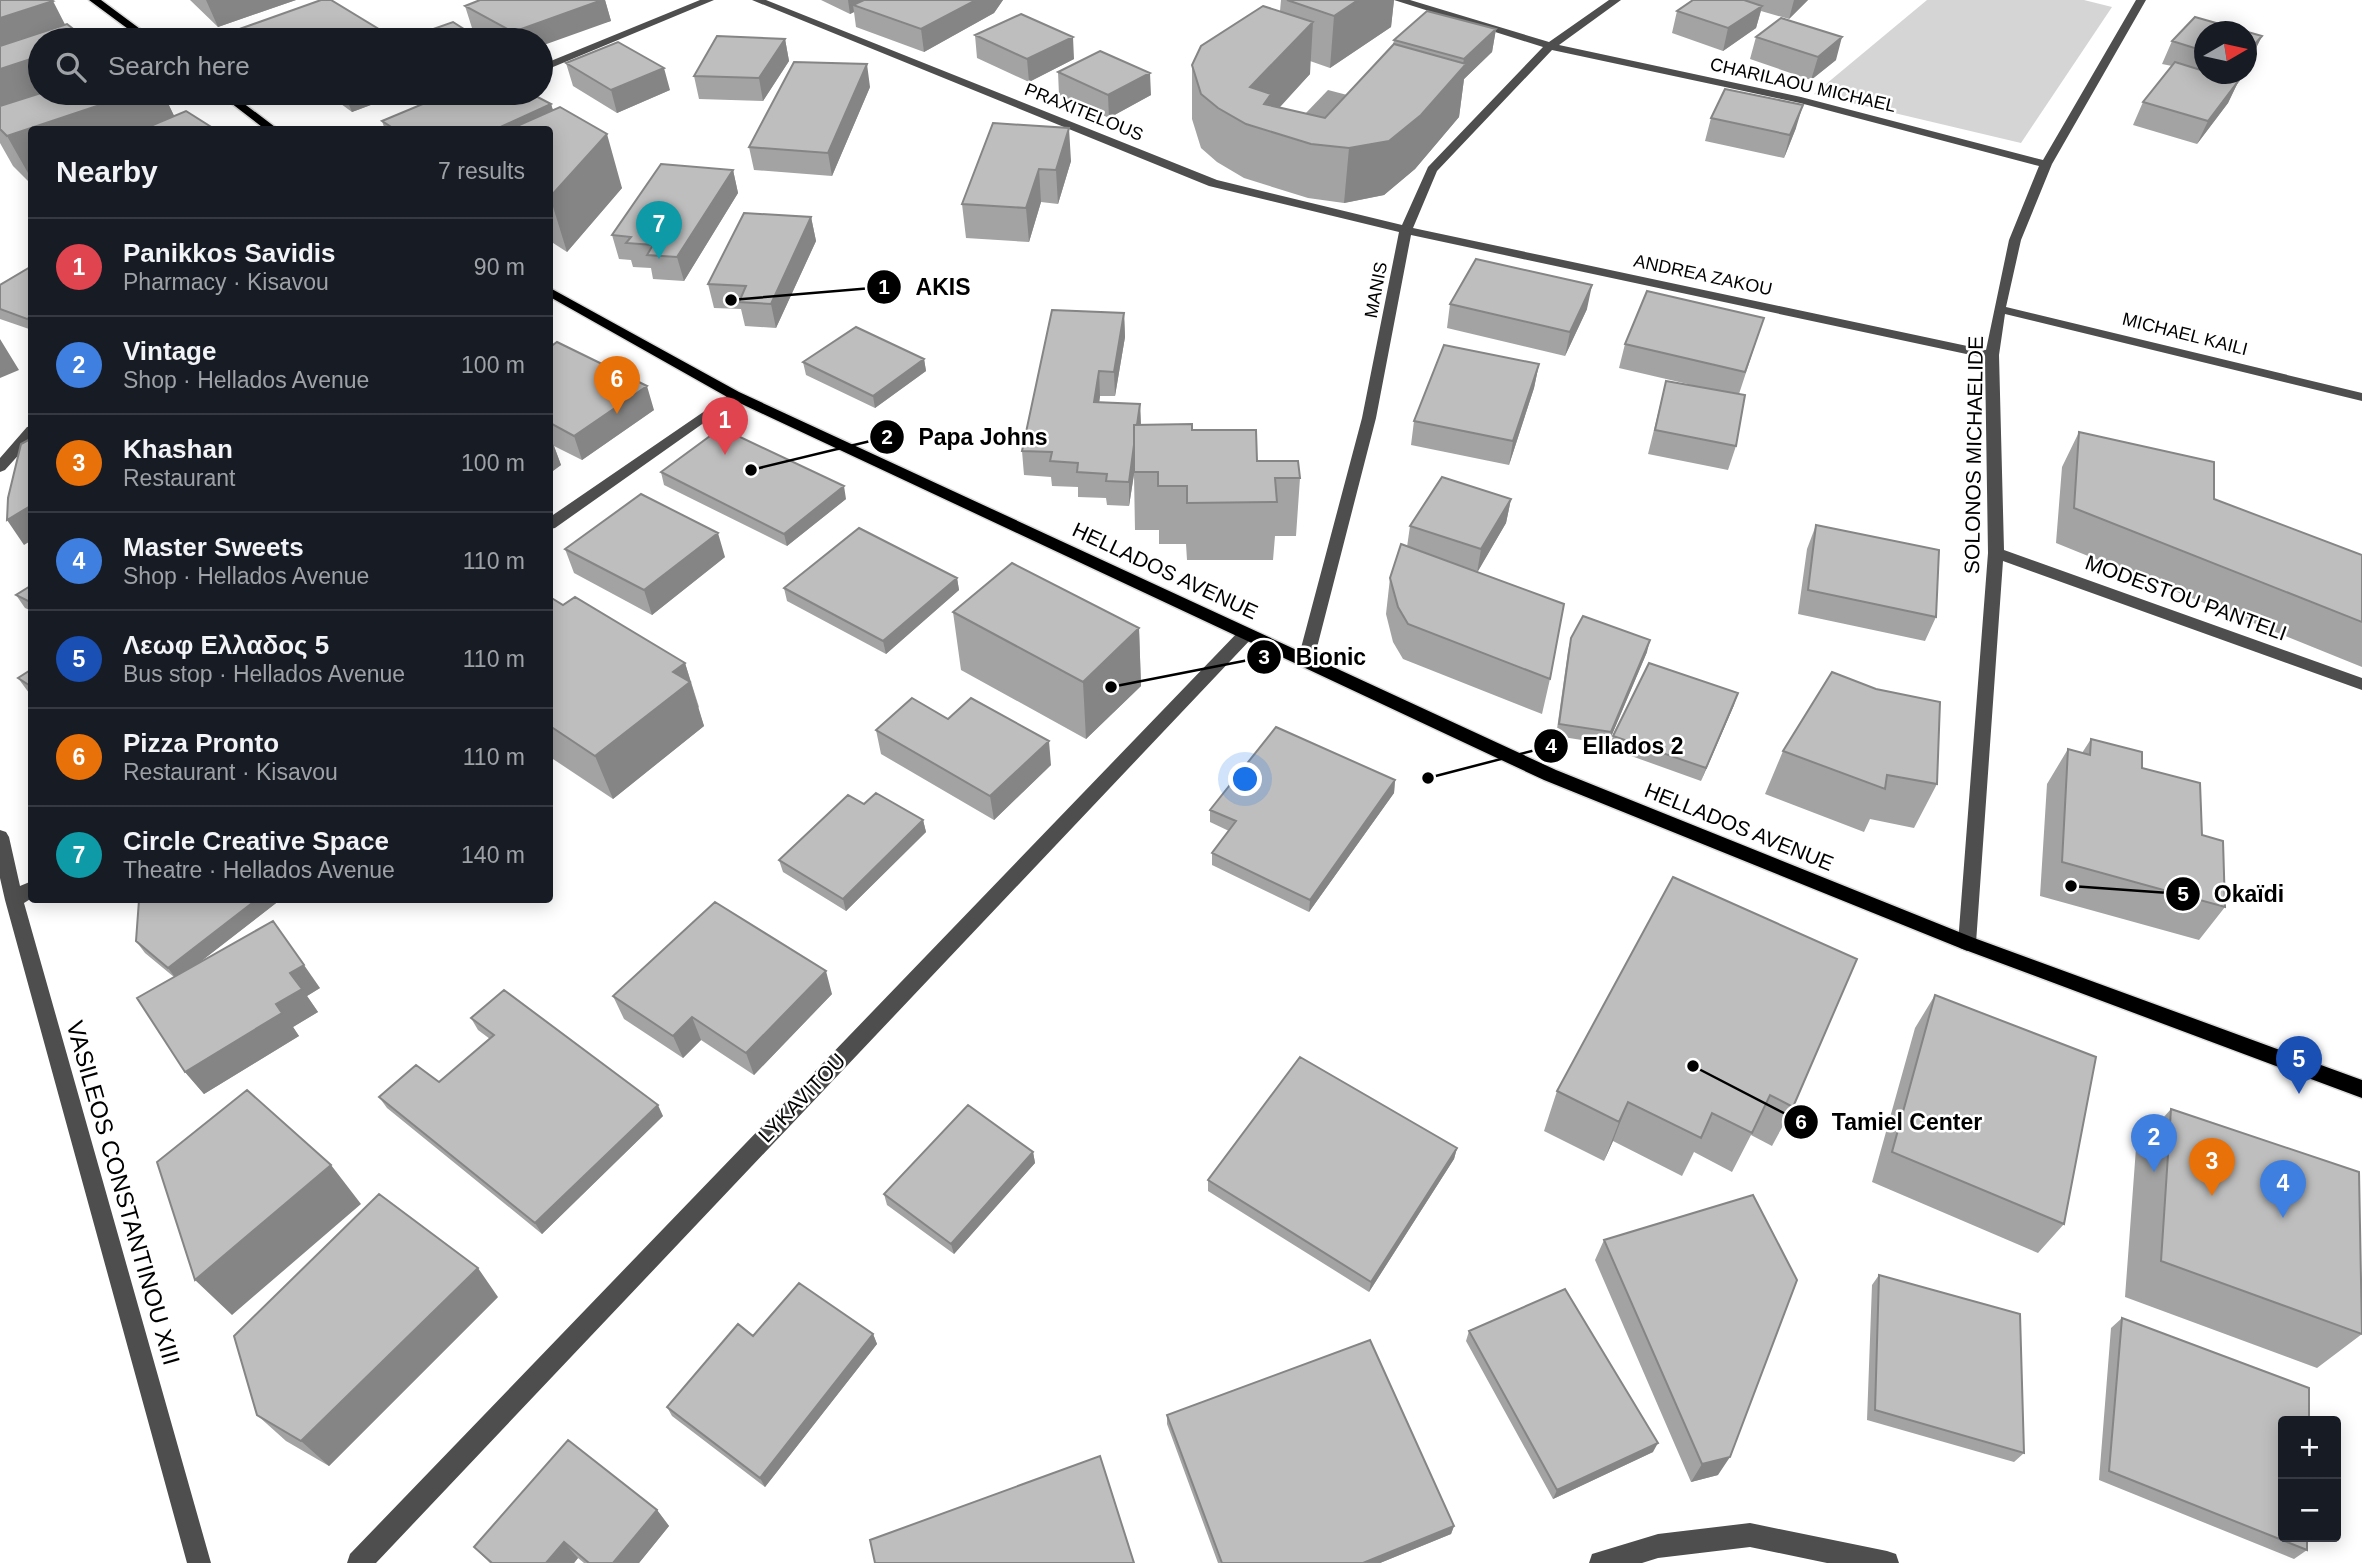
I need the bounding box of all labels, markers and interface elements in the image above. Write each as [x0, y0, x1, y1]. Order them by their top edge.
north arrow [2194, 21, 2257, 84]
search box [28, 28, 553, 105]
icon: search [52, 48, 90, 86]
text: Search here [108, 51, 250, 81]
street label: CHARILAOU MICHAEL [1708, 54, 1898, 116]
street label: PRAXITELOUS [1022, 79, 1146, 145]
text: Nearby [56, 155, 158, 188]
text: 7 results [438, 158, 525, 184]
pin: 7 [636, 201, 682, 259]
text: Panikkos Savidis [123, 238, 335, 268]
street label: ANDREA ZAKOU [1632, 251, 1774, 299]
text: 1 [73, 254, 85, 280]
text: 90 m [474, 254, 525, 280]
street label: MANIS [1361, 260, 1391, 320]
callout: AKIS [867, 265, 985, 309]
text: Pharmacy · Kisavou [123, 269, 329, 295]
text: AKIS [916, 274, 970, 300]
text: 1 [878, 275, 890, 298]
street label: MICHAEL KAILI [2120, 309, 2250, 359]
text: Vintage [123, 336, 216, 366]
street label: SOLONOS MICHAELIDE [1960, 336, 1987, 574]
text: 2 [73, 352, 85, 378]
text: 100 m [461, 352, 525, 378]
pin: 6 [594, 356, 640, 414]
text: Shop · Hellados Avenue [123, 367, 369, 393]
pin: 1 [702, 397, 748, 455]
callout: Papa Johns [870, 415, 1062, 459]
text: Papa Johns [918, 424, 1048, 450]
text: 2 [881, 425, 893, 448]
text: Khashan [123, 434, 233, 464]
text: 3 [73, 450, 85, 476]
text: 100 m [461, 450, 525, 476]
text: Restaurant [123, 465, 236, 491]
street label: HELLADOS AVENUE [1069, 518, 1261, 624]
text: Master Sweets [123, 532, 304, 562]
text: 4 [73, 548, 85, 574]
text: 110 m [463, 548, 525, 574]
street label: MODESTOU PANTELI [2082, 550, 2290, 645]
text: Shop · Hellados Avenue [123, 563, 369, 589]
text: Λεωφ Ελλαδος 5 [123, 630, 329, 660]
callout: Bionic [1247, 635, 1380, 679]
text: Bionic [1296, 644, 1366, 670]
text: 3 [1258, 645, 1270, 668]
text: 5 [73, 646, 85, 672]
text: 110 m [463, 646, 525, 672]
text: Bus stop · Hellados Avenue [123, 661, 405, 687]
callout: Ellados 2 [1533, 724, 1697, 768]
text: Pizza Pronto [123, 728, 279, 758]
text: Ellados 2 [1583, 733, 1683, 759]
text: 4 [1545, 734, 1557, 757]
text: 6 [73, 744, 85, 770]
text: 110 m [463, 744, 525, 770]
text: Restaurant · Kisavou [123, 759, 338, 785]
your location [1228, 762, 1262, 796]
street label: HELLADOS AVENUE [1641, 778, 1837, 875]
text: Circle Creative Space [123, 826, 389, 856]
text: 7 [73, 842, 85, 868]
text: 140 m [461, 842, 525, 868]
text: Theatre · Hellados Avenue [123, 857, 395, 883]
callout: Okaïdi [2165, 872, 2299, 916]
text: Okaïdi [2214, 881, 2284, 907]
text: 5 [2177, 882, 2189, 905]
street label: VASILEOS CONSTANTINOU XIII [61, 1018, 186, 1368]
pin: 5 [2276, 1036, 2322, 1094]
street label: LYKAVITOU [754, 1049, 850, 1147]
callout: Tamiel Center [1783, 1100, 1997, 1144]
text: Tamiel Center [1832, 1109, 1982, 1135]
text: 6 [1795, 1110, 1807, 1133]
pin: 2 [2131, 1114, 2177, 1172]
pin: 3 [2189, 1138, 2235, 1196]
pin: 4 [2260, 1160, 2306, 1218]
map controls [2278, 1416, 2341, 1542]
button: + [2278, 1416, 2341, 1479]
button: − [2278, 1479, 2341, 1542]

